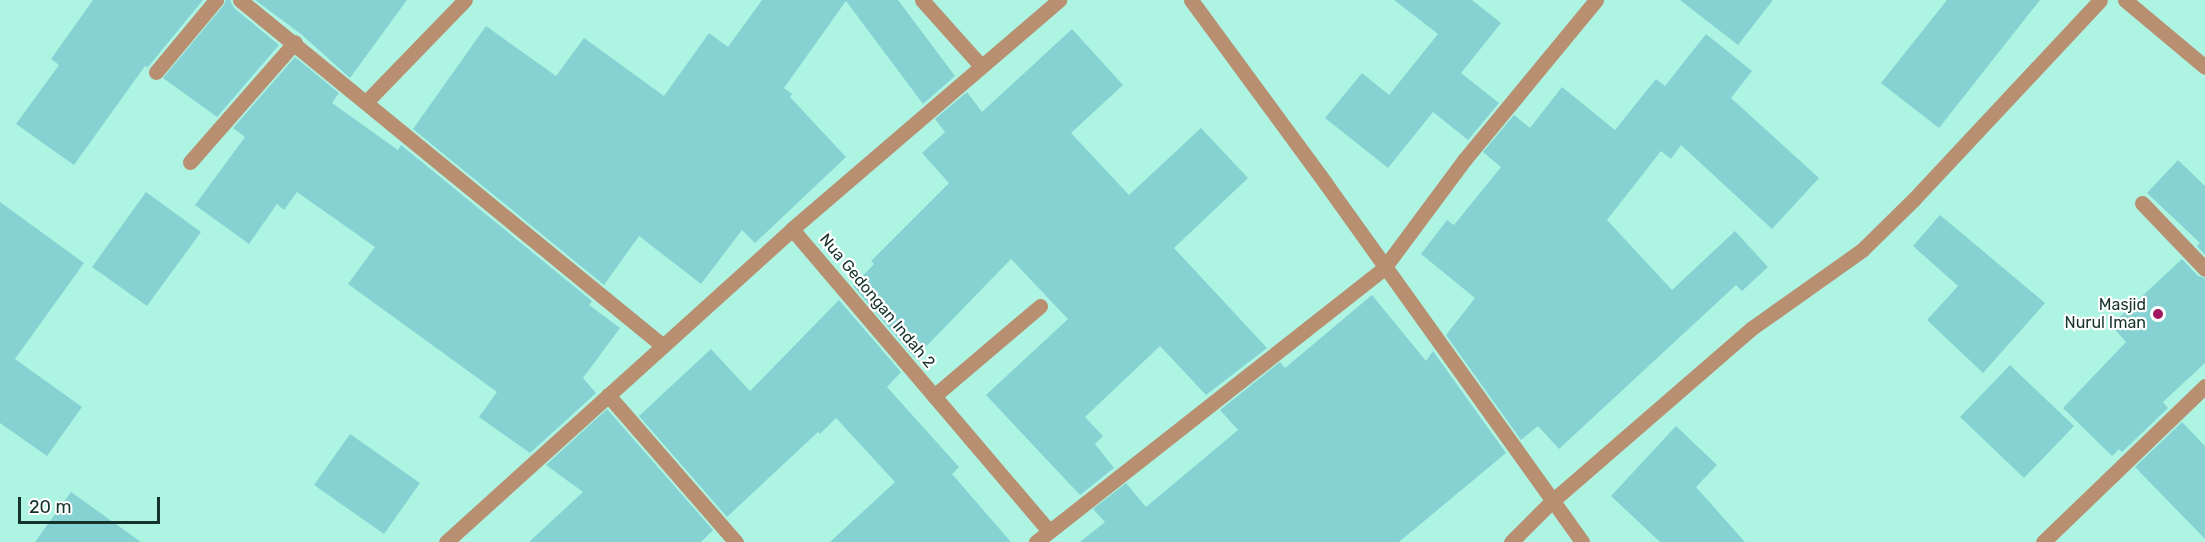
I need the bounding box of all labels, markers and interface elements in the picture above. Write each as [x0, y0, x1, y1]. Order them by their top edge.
street label: Nua Gedongan Indah 2 [815, 230, 939, 372]
place label: Masjid Nurul Iman [2065, 295, 2146, 333]
marker: Masjid Nurul Iman [2151, 307, 2165, 321]
scale bar [21, 485, 164, 523]
text: 20 m [29, 496, 71, 518]

